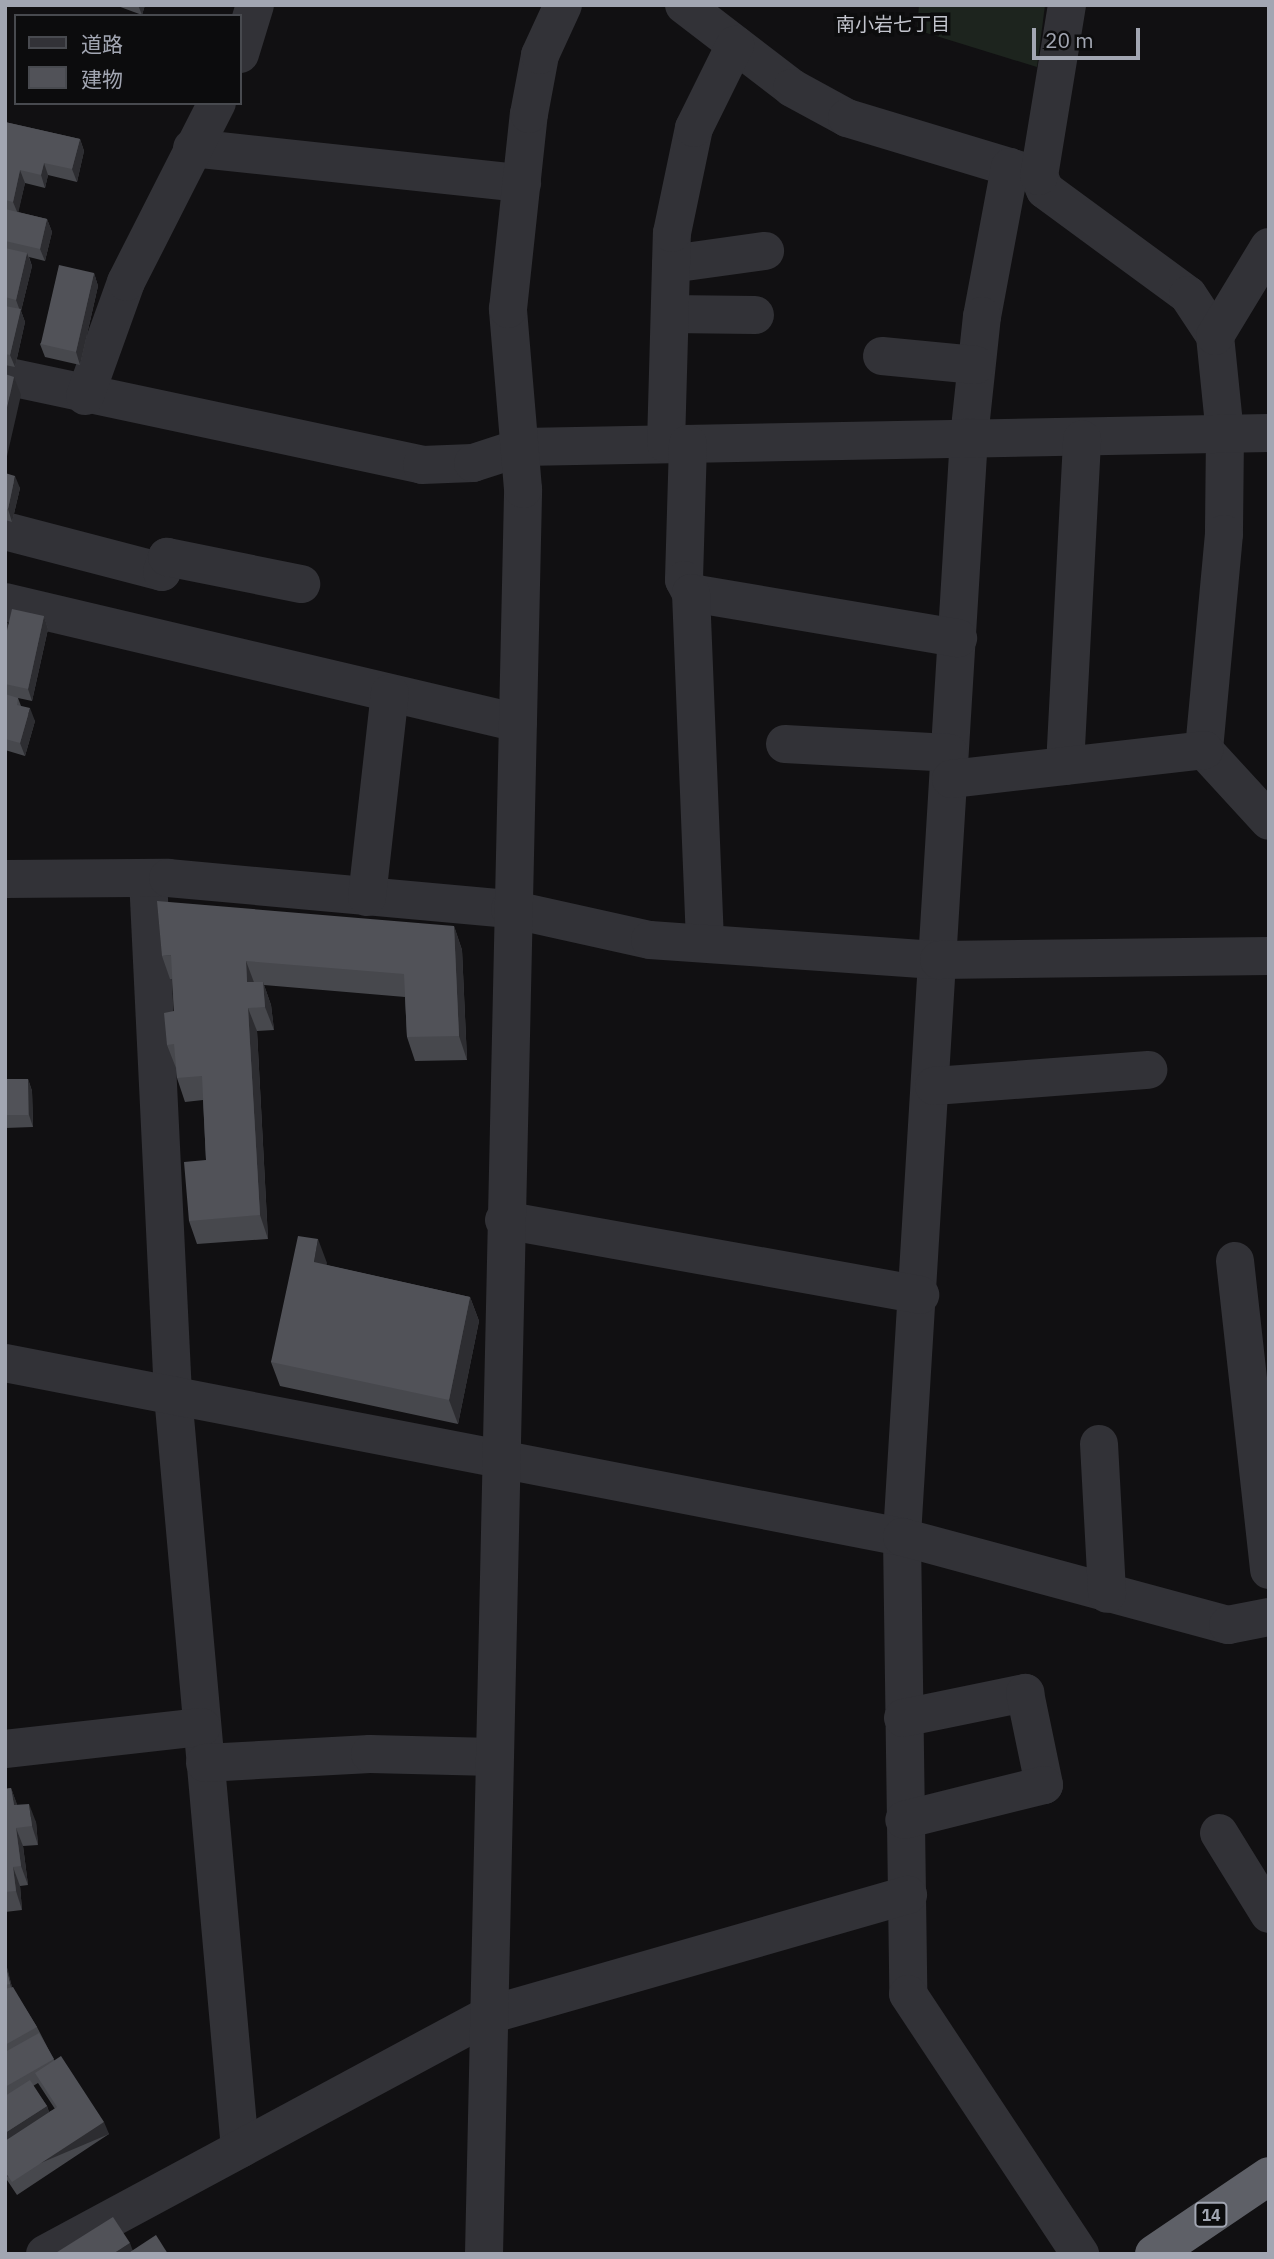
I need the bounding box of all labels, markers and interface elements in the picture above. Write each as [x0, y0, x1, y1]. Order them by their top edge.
legend [14, 14, 242, 105]
district label: 南小岩七丁目 [836, 14, 950, 36]
scale bar [1036, 14, 1144, 58]
text: 20 m [1045, 26, 1094, 54]
text: 道路 [81, 30, 123, 58]
text: 建物 [81, 65, 123, 93]
road number: 14 [1194, 2202, 1228, 2228]

